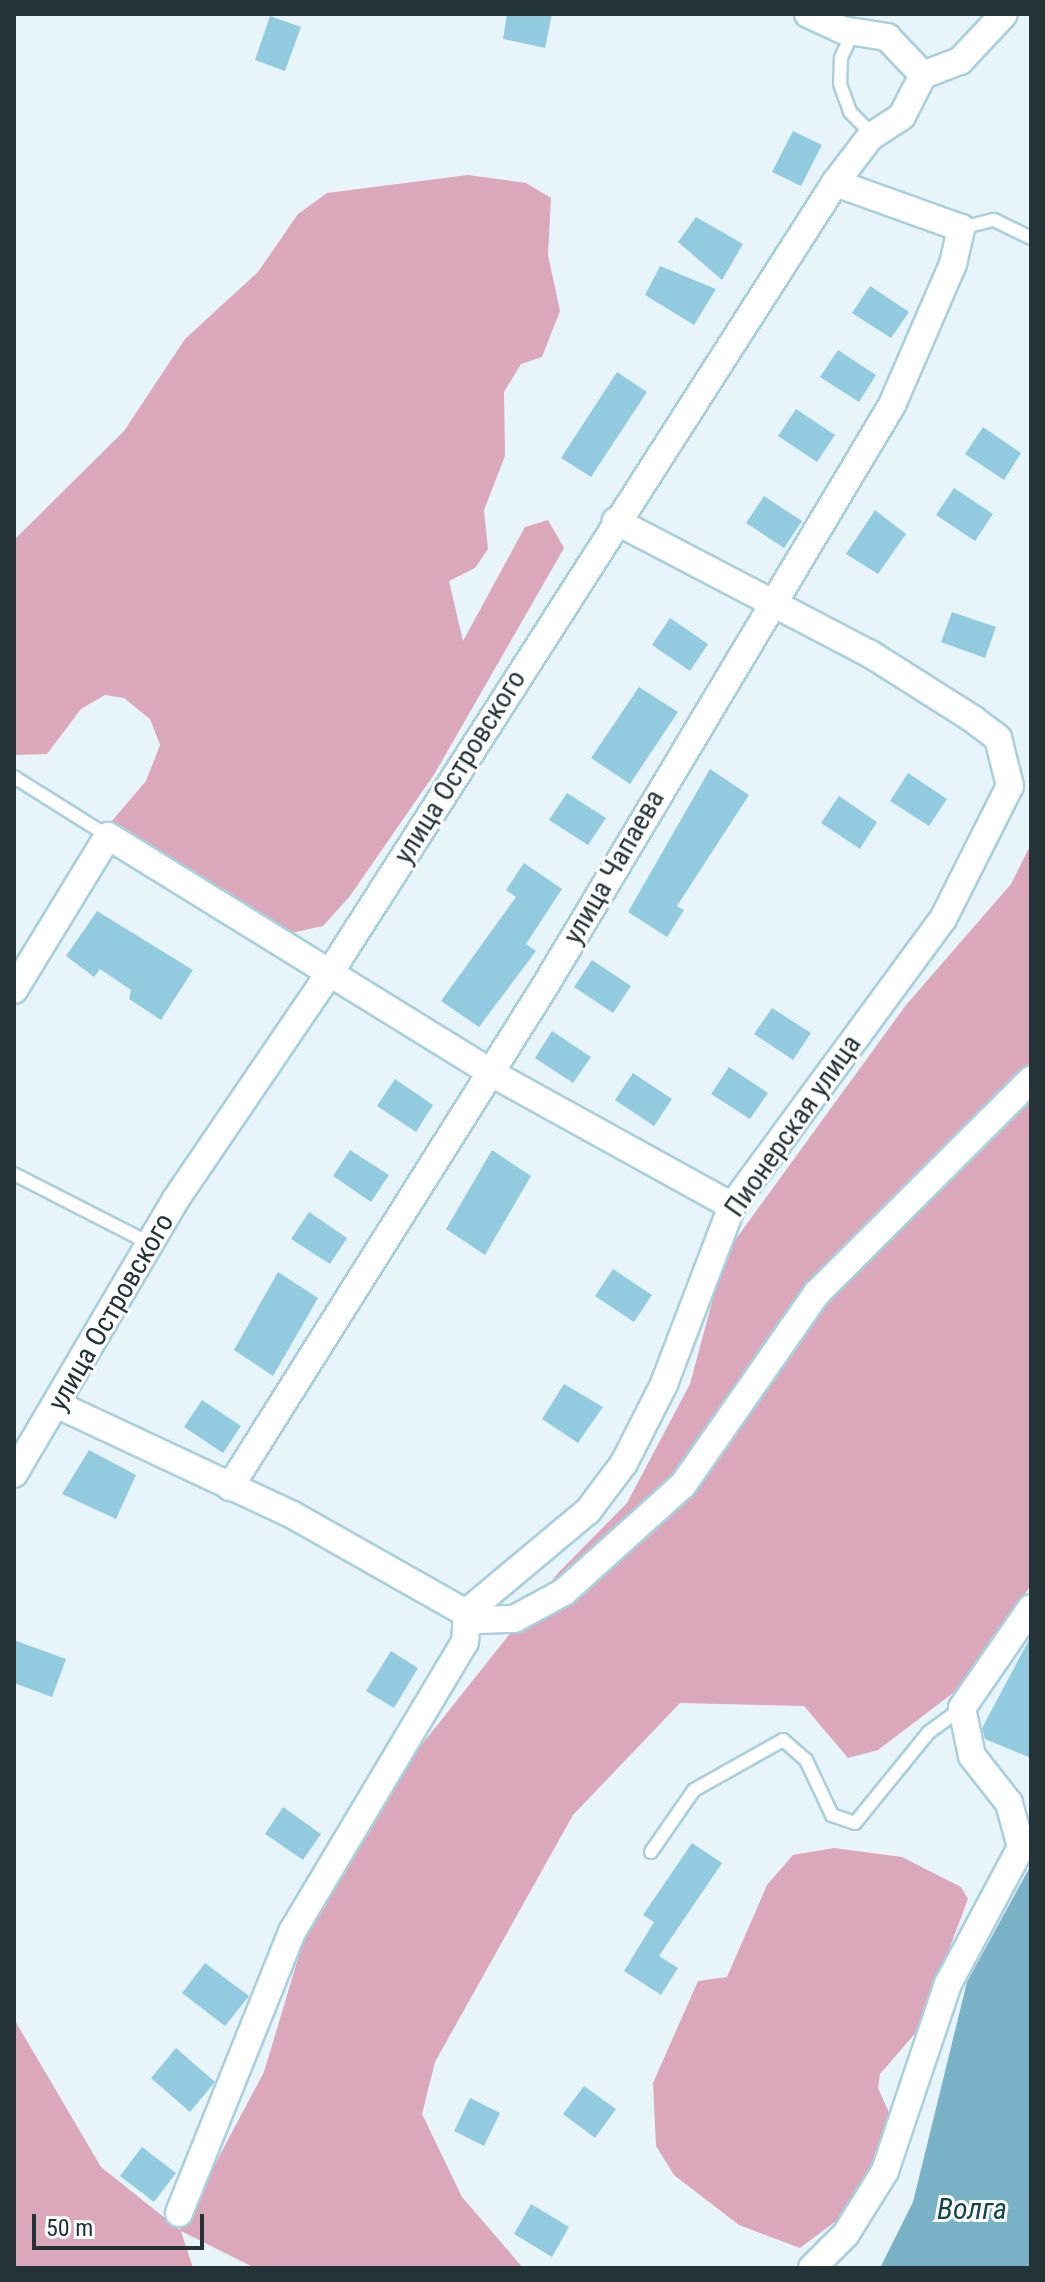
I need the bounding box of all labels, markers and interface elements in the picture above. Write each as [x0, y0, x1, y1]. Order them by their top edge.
street label: улица Островского [387, 664, 533, 870]
street label: улица Чапаева [556, 784, 672, 950]
street label: Пионерская улица [718, 1029, 868, 1223]
street label: улица Островского [41, 1207, 181, 1417]
water label: Волга [937, 2191, 1007, 2227]
scale bar [36, 2198, 208, 2248]
text: 50 m [46, 2214, 93, 2242]

